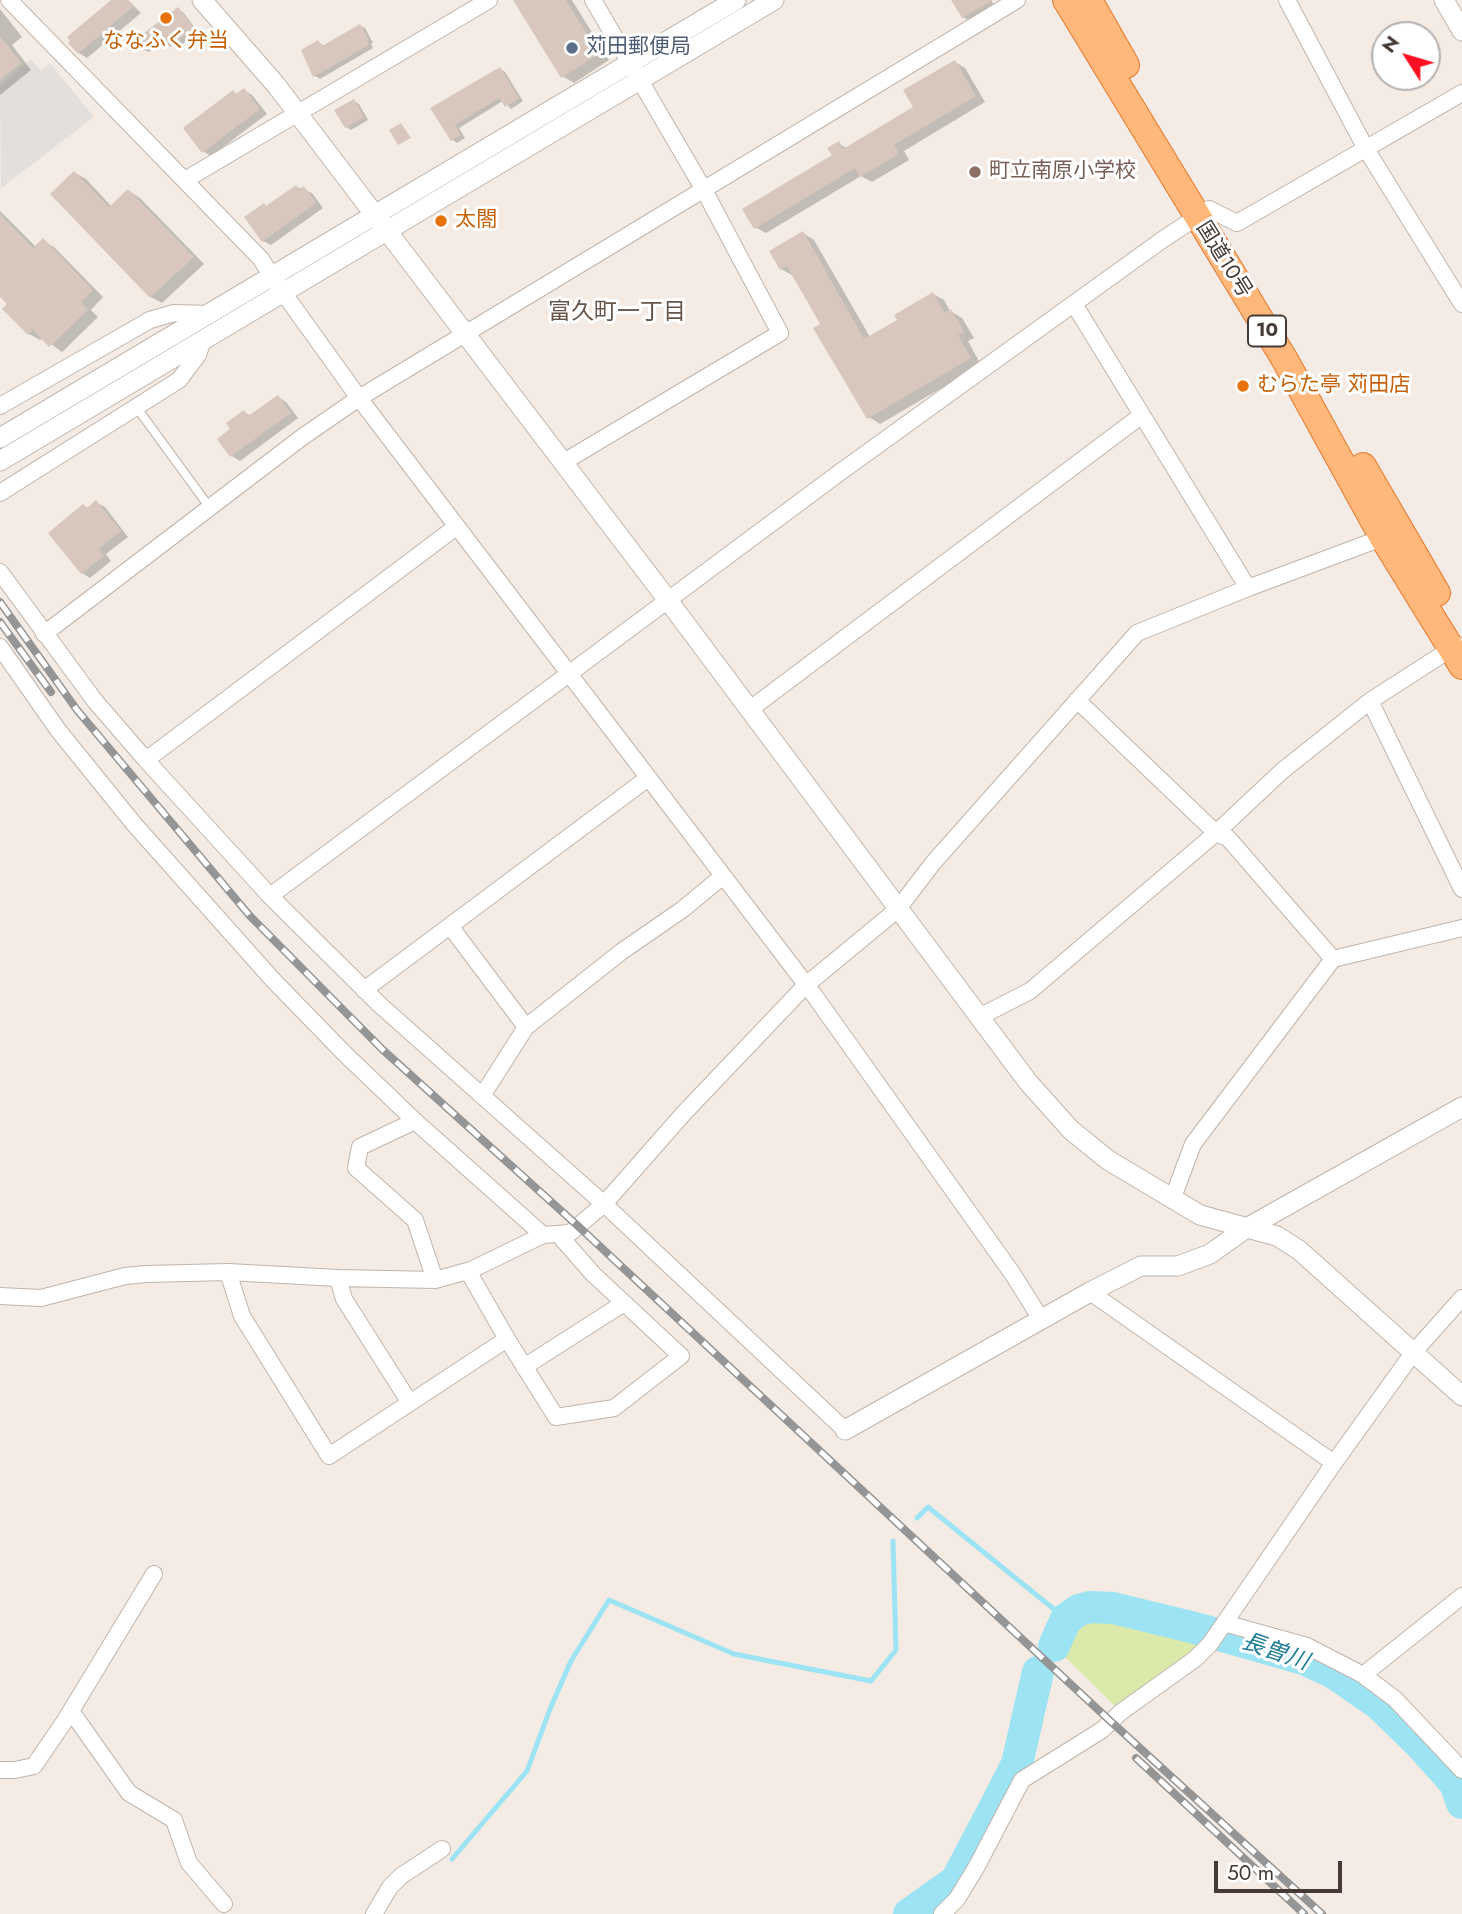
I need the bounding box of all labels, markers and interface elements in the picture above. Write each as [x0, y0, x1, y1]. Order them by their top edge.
marker: ななふく弁当 [158, 10, 174, 26]
north arrow [1371, 21, 1441, 91]
place label: ななふく弁当 [103, 29, 229, 55]
text: N [1375, 30, 1406, 58]
place label: 苅田郵便局 [586, 35, 691, 61]
marker: 苅田郵便局 [564, 40, 580, 56]
place label: 町立南原小学校 [989, 159, 1136, 185]
marker: 町立南原小学校 [967, 164, 983, 180]
place label: 太閤 [455, 208, 497, 234]
marker: 太閤 [433, 213, 449, 229]
street label: 国道10号 [1190, 217, 1256, 303]
district label: 富久町一丁目 [548, 299, 686, 327]
road number: 10 [1248, 316, 1286, 346]
place label: むらた亭 苅田店 [1257, 373, 1410, 399]
marker: むらた亭 苅田店 [1235, 378, 1251, 394]
water label: 長曽川 [1238, 1629, 1312, 1677]
scale bar [1217, 1848, 1345, 1892]
text: 50 m [1227, 1858, 1274, 1888]

